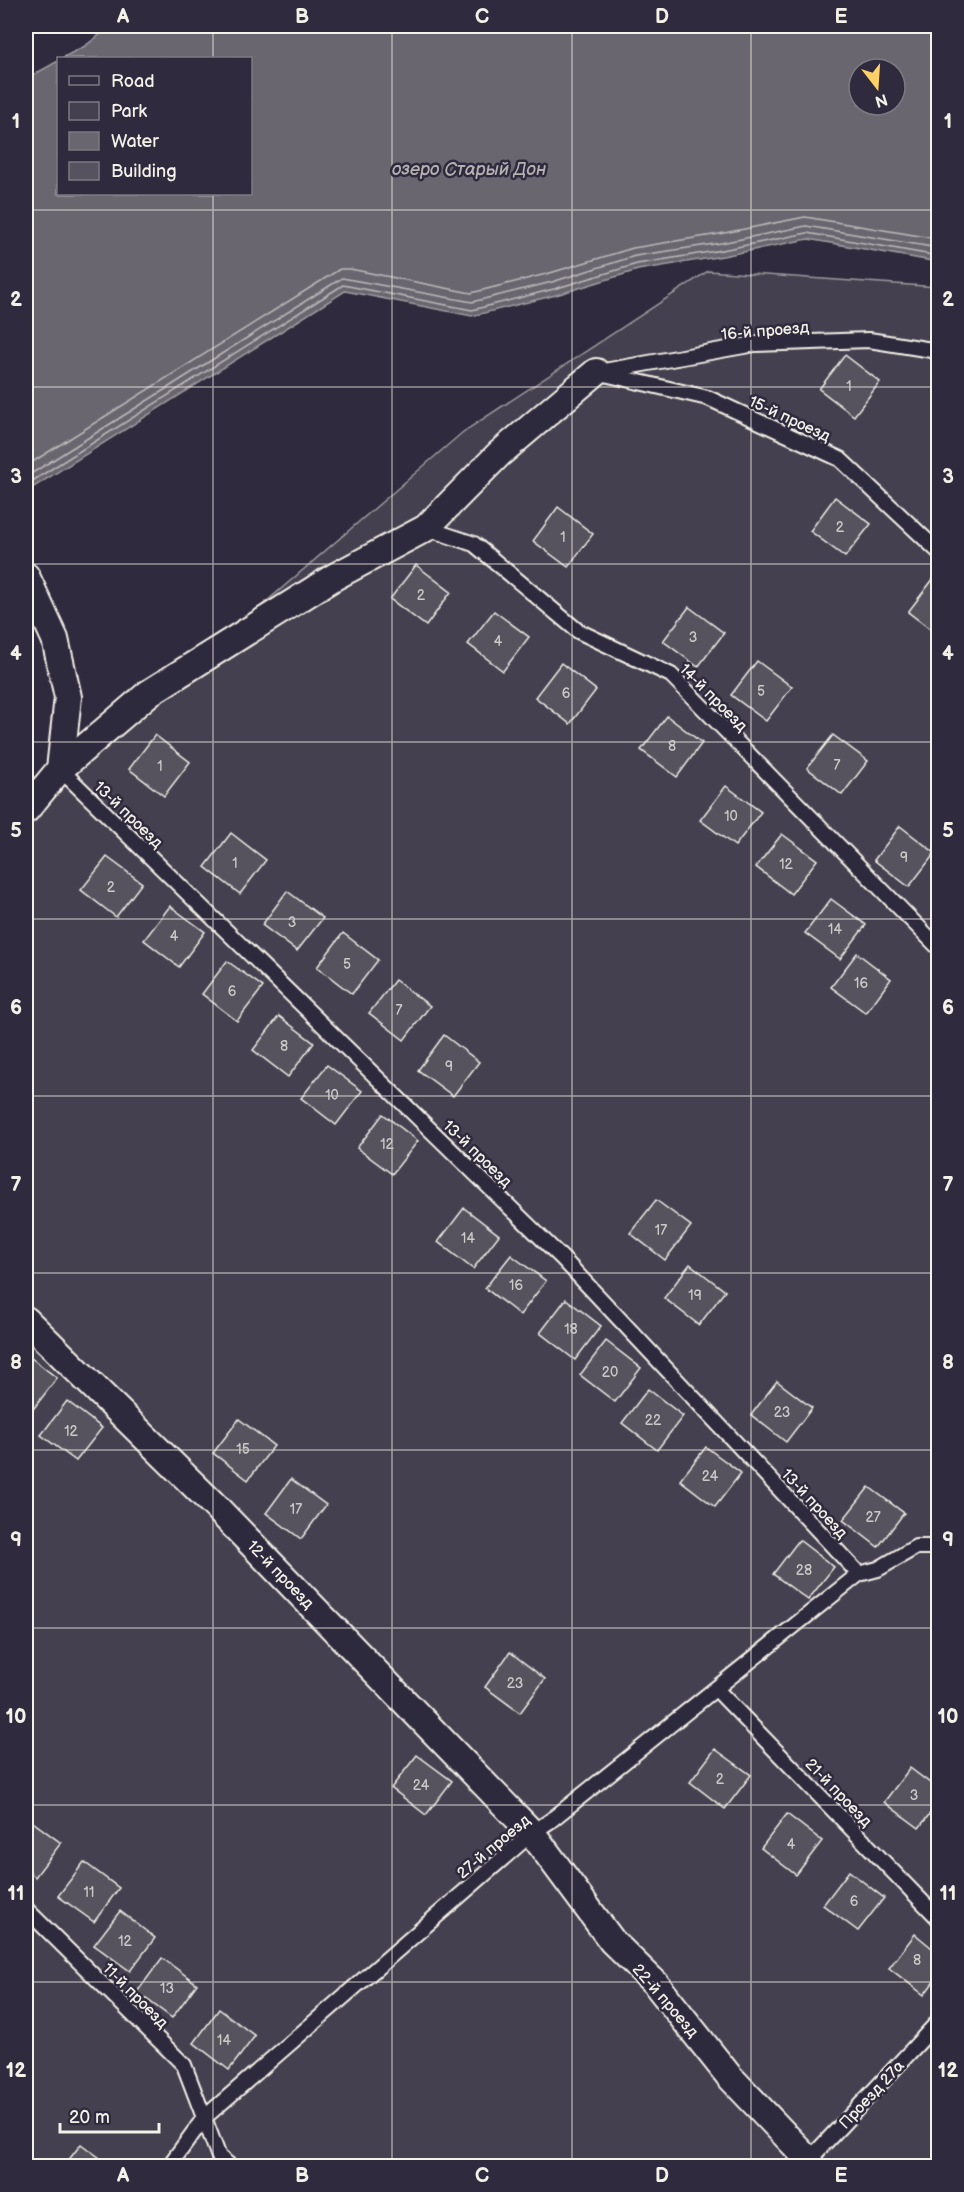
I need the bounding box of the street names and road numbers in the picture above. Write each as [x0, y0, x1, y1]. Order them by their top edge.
street label: 16-й проезд [720, 318, 810, 345]
street label: 15-й проезд [746, 392, 833, 447]
street label: 14-й проезд [675, 660, 751, 736]
street label: 13-й проезд [90, 778, 167, 853]
street label: 13-й проезд [439, 1117, 516, 1192]
street label: 13-й проезд [777, 1465, 851, 1543]
street label: 12-й проезд [243, 1537, 317, 1613]
street label: 21-й проезд [801, 1755, 875, 1831]
street label: 27-й проезд [454, 1811, 535, 1883]
street label: 11-й проезд [98, 1959, 172, 2033]
street label: 22-й проезд [628, 1960, 702, 2042]
street label: Проезд 27а [836, 2056, 909, 2133]

